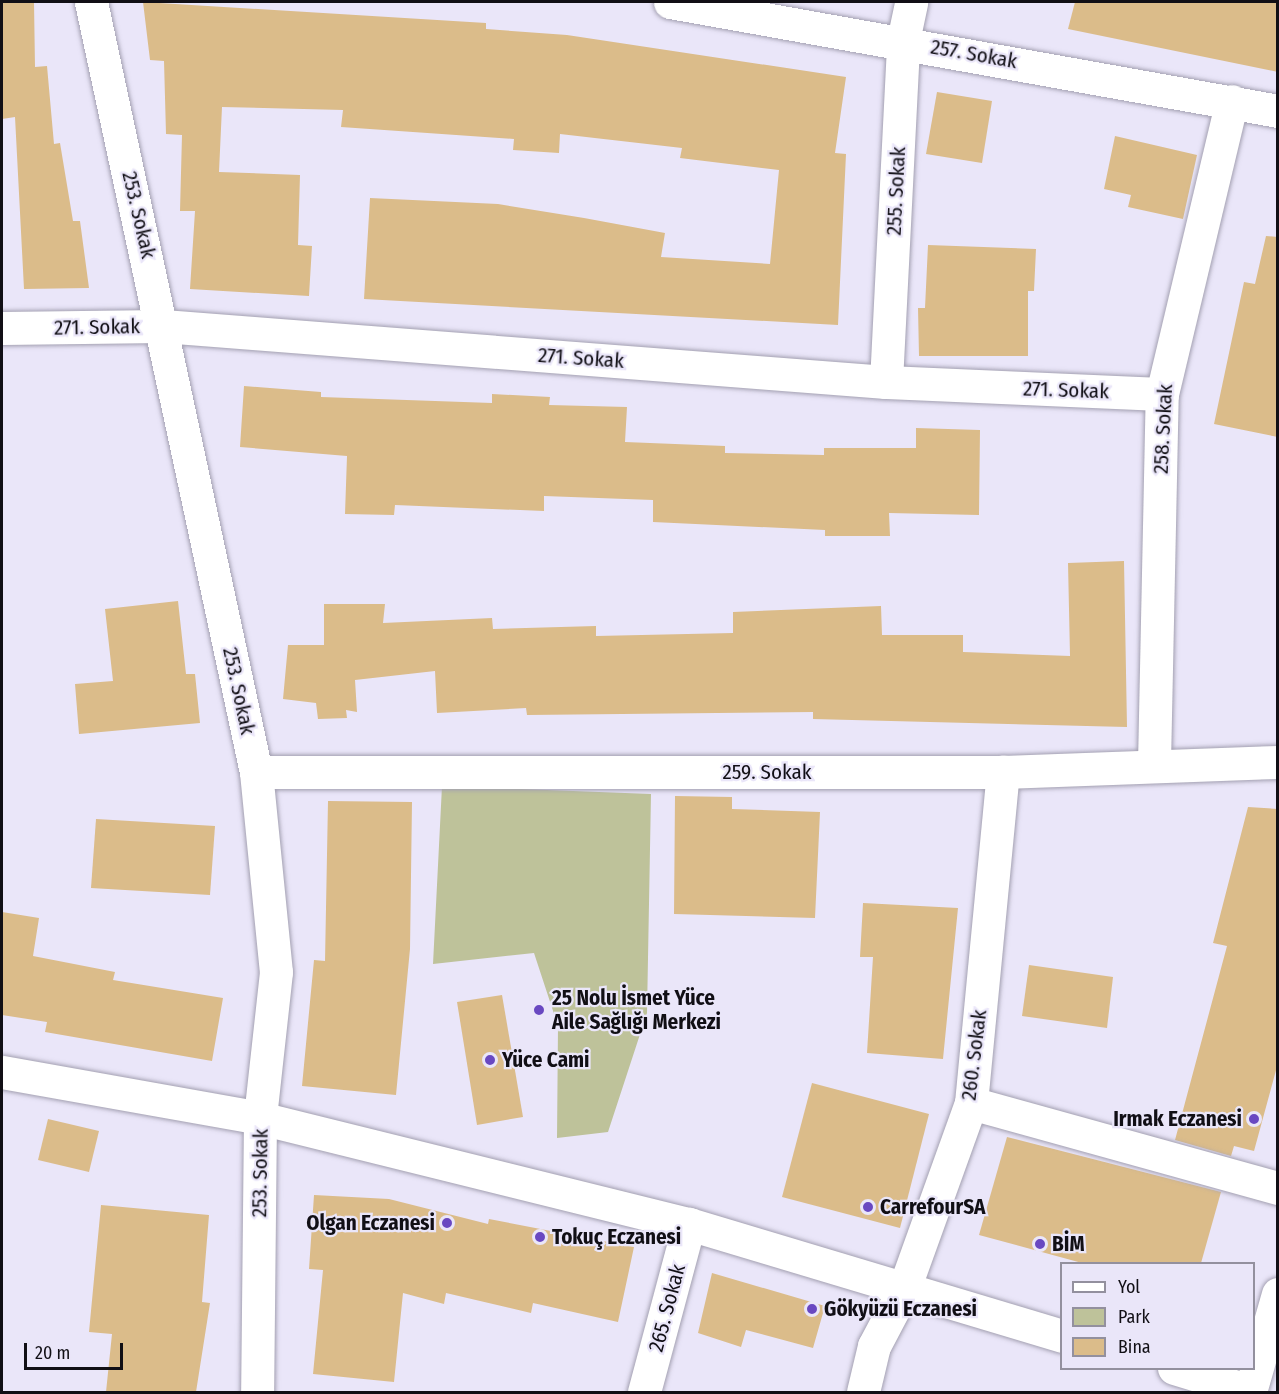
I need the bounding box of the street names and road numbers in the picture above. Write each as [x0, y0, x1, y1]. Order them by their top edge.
street label: 257. Sokak [929, 34, 1019, 74]
street label: 255. Sokak [881, 146, 911, 236]
street label: 253. Sokak [117, 169, 161, 261]
street label: 271. Sokak [54, 314, 140, 340]
street label: 271. Sokak [537, 342, 625, 374]
street label: 271. Sokak [1023, 376, 1109, 404]
street label: 258. Sokak [1148, 384, 1178, 474]
street label: 253. Sokak [217, 645, 261, 737]
street label: 259. Sokak [722, 759, 812, 785]
street label: 260. Sokak [956, 1008, 992, 1102]
street label: 253. Sokak [247, 1128, 273, 1218]
street label: 265. Sokak [643, 1261, 691, 1355]

